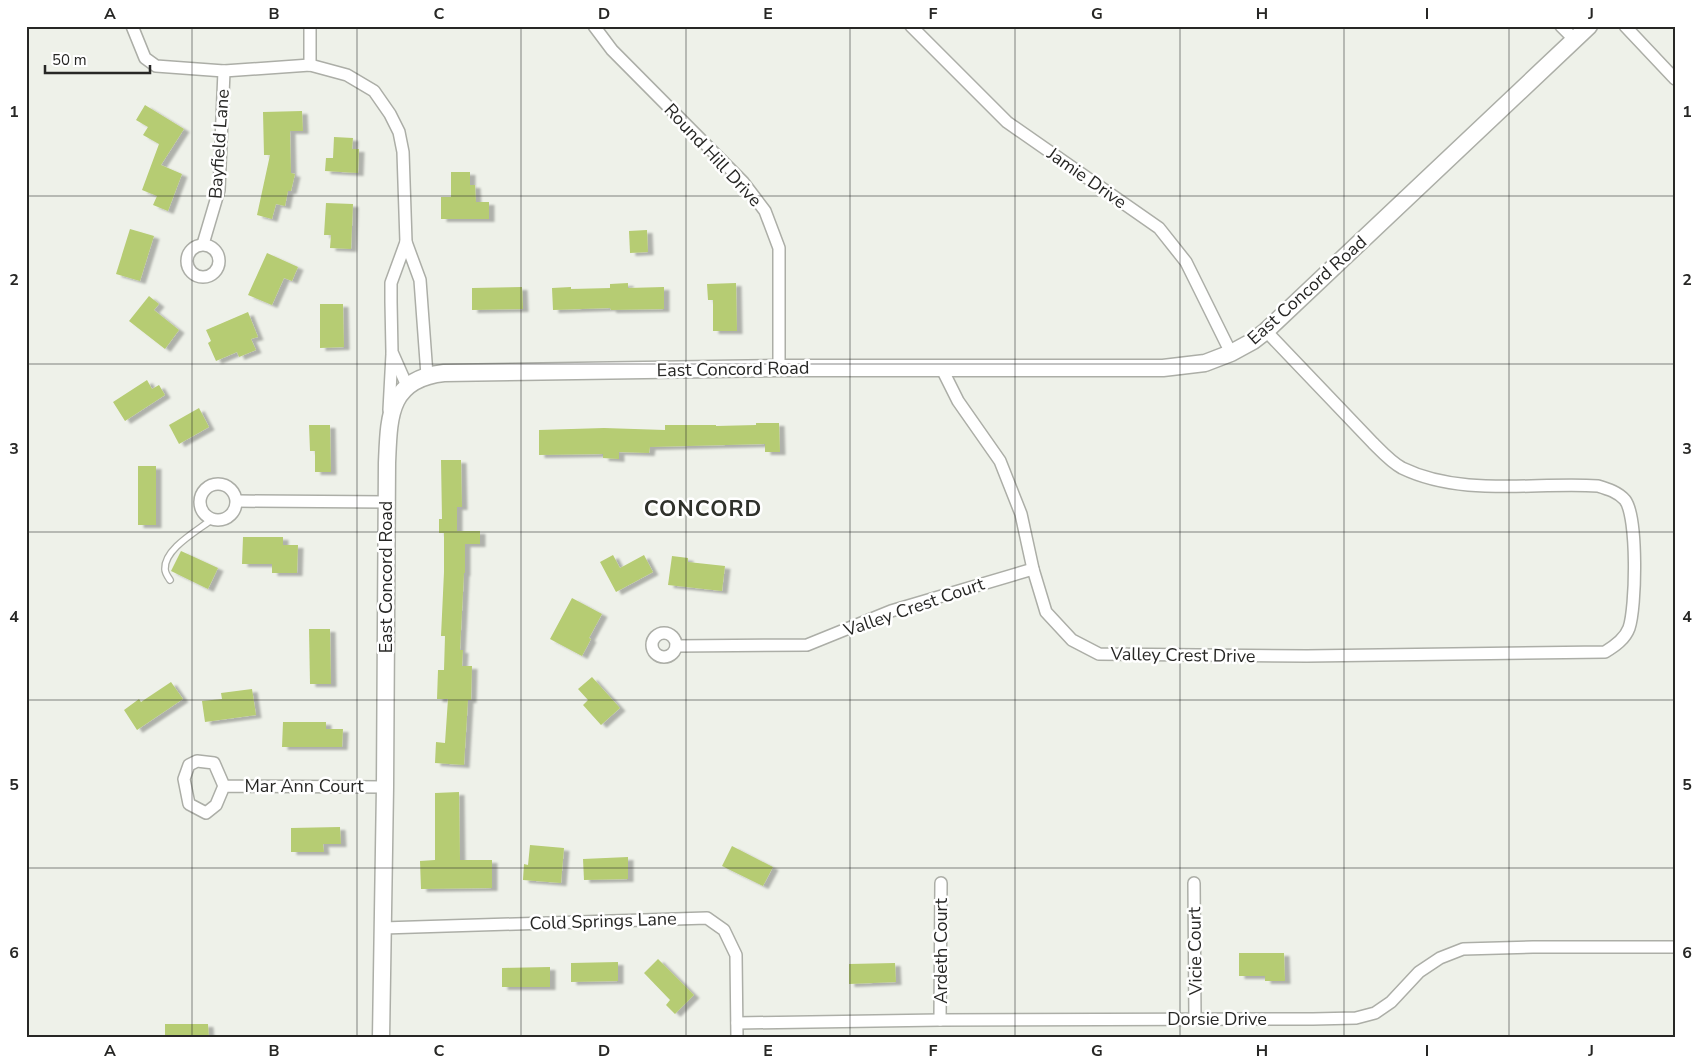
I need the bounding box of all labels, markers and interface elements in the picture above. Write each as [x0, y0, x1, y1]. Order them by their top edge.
text: A [104, 3, 116, 25]
text: B [268, 3, 280, 25]
text: C [434, 3, 445, 25]
text: D [598, 3, 610, 25]
text: E [763, 3, 773, 25]
text: F [929, 3, 938, 25]
text: G [1091, 3, 1103, 25]
text: H [1256, 3, 1268, 25]
text: I [1425, 3, 1429, 25]
text: J [1587, 3, 1594, 25]
scale bar [45, 42, 150, 74]
text: 50 m [52, 50, 87, 70]
street label: Bayfield Lane [203, 88, 235, 200]
street label: Round Hill Drive [659, 98, 767, 212]
text: 1 [9, 101, 19, 123]
text: 1 [1682, 101, 1692, 123]
street label: Jamie Drive [1042, 141, 1132, 214]
street label: East Concord Road [1242, 230, 1372, 350]
text: 2 [9, 269, 19, 291]
text: 2 [1682, 269, 1692, 291]
street label: East Concord Road [656, 356, 810, 382]
text: 3 [9, 438, 19, 460]
text: 3 [1682, 438, 1692, 460]
district label: CONCORD [644, 494, 762, 524]
street label: East Concord Road [374, 501, 398, 653]
street label: Valley Crest Court [840, 571, 988, 643]
text: 4 [9, 606, 19, 628]
text: 4 [1682, 606, 1692, 628]
street label: Valley Crest Drive [1109, 642, 1256, 668]
text: 5 [9, 774, 19, 796]
street label: Mar Ann Court [244, 774, 364, 798]
text: 5 [1682, 774, 1692, 796]
street label: Ardeth Court [929, 898, 953, 1004]
street label: Cold Springs Lane [529, 906, 677, 936]
street label: Vicie Court [1182, 906, 1208, 996]
text: 6 [9, 942, 19, 964]
text: 6 [1682, 942, 1692, 964]
street label: Dorsie Drive [1167, 1007, 1267, 1031]
text: A [104, 1040, 116, 1062]
text: B [268, 1040, 280, 1062]
text: C [434, 1040, 445, 1062]
text: D [598, 1040, 610, 1062]
text: E [763, 1040, 773, 1062]
text: F [929, 1040, 938, 1062]
text: G [1091, 1040, 1103, 1062]
text: H [1256, 1040, 1268, 1062]
text: I [1425, 1040, 1429, 1062]
text: J [1587, 1040, 1594, 1062]

